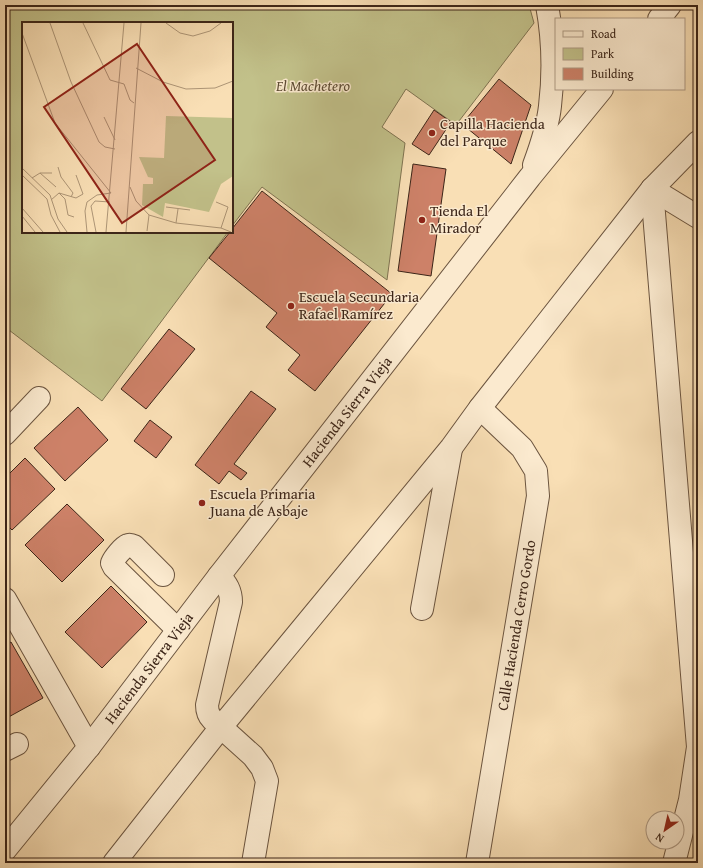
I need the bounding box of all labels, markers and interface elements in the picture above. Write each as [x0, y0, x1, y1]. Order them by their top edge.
legend [555, 18, 685, 90]
inset map [22, 22, 233, 233]
text: Road [591, 25, 617, 42]
text: Park [591, 45, 615, 62]
text: Building [591, 65, 634, 82]
park label: El Machetero [275, 75, 351, 96]
place label: Capilla Hacienda del Parque [440, 113, 545, 151]
marker: Capilla Hacienda del Parque [427, 128, 437, 138]
place label: Tienda El Mirador [430, 200, 488, 238]
marker: Tienda El Mirador [417, 215, 427, 225]
place label: Escuela Secundaria Rafael Ramírez [299, 286, 419, 324]
marker: Escuela Secundaria Rafael Ramírez [286, 301, 296, 311]
street label: Hacienda Sierra Vieja [297, 352, 397, 471]
place label: Escuela Primaria Juana de Asbaje [208, 483, 315, 521]
marker: Escuela Primaria Juana de Asbaje [197, 498, 207, 508]
street label: Calle Hacienda Cerro Gordo [492, 538, 541, 712]
street label: Hacienda Sierra Vieja [99, 608, 198, 728]
north arrow [645, 810, 685, 850]
text: N [651, 829, 667, 847]

